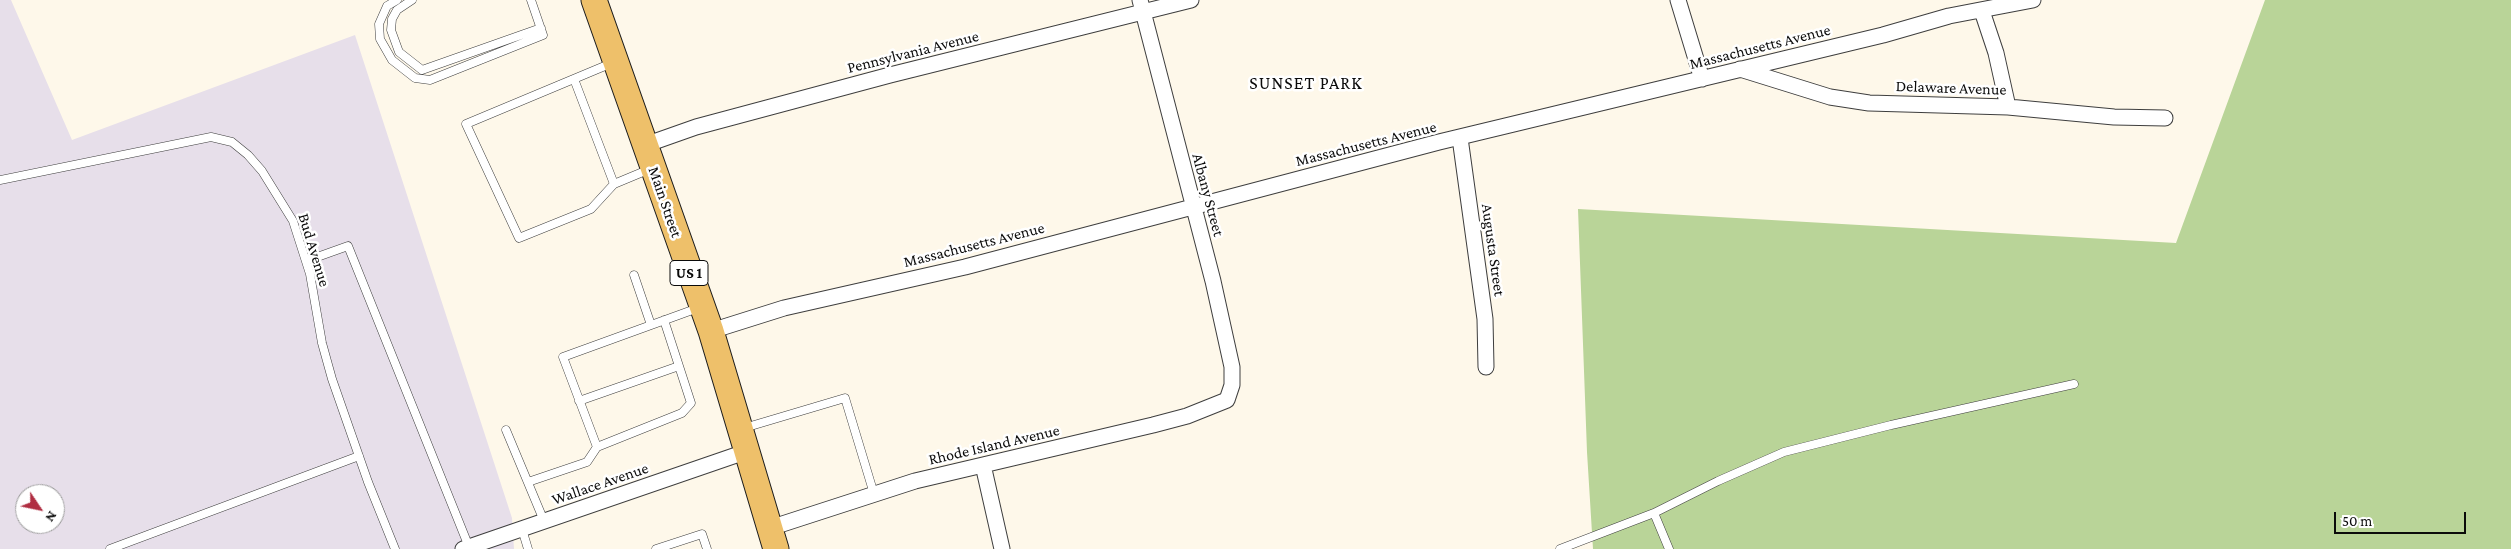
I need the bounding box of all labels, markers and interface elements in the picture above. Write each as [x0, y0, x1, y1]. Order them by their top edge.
street label: Massachusetts Avenue [1688, 20, 1832, 74]
street label: Pennsylvania Avenue [845, 26, 981, 78]
district label: SUNSET PARK [1248, 72, 1364, 94]
street label: Delaware Avenue [1895, 76, 2007, 100]
street label: Massachusetts Avenue [1294, 117, 1438, 171]
street label: Albany Street [1188, 151, 1228, 239]
street label: Main Street [644, 164, 686, 240]
street label: Augusta Street [1477, 203, 1509, 297]
street label: Bud Avenue [294, 211, 334, 289]
street label: Massachusetts Avenue [902, 218, 1046, 272]
road number: US 1 [670, 260, 708, 286]
street label: Rhode Island Avenue [927, 421, 1061, 469]
street label: Wallace Avenue [549, 458, 651, 510]
north arrow [15, 484, 65, 534]
scale bar [2336, 502, 2468, 534]
text: N [42, 508, 61, 525]
text: 50 m [2342, 513, 2372, 529]

